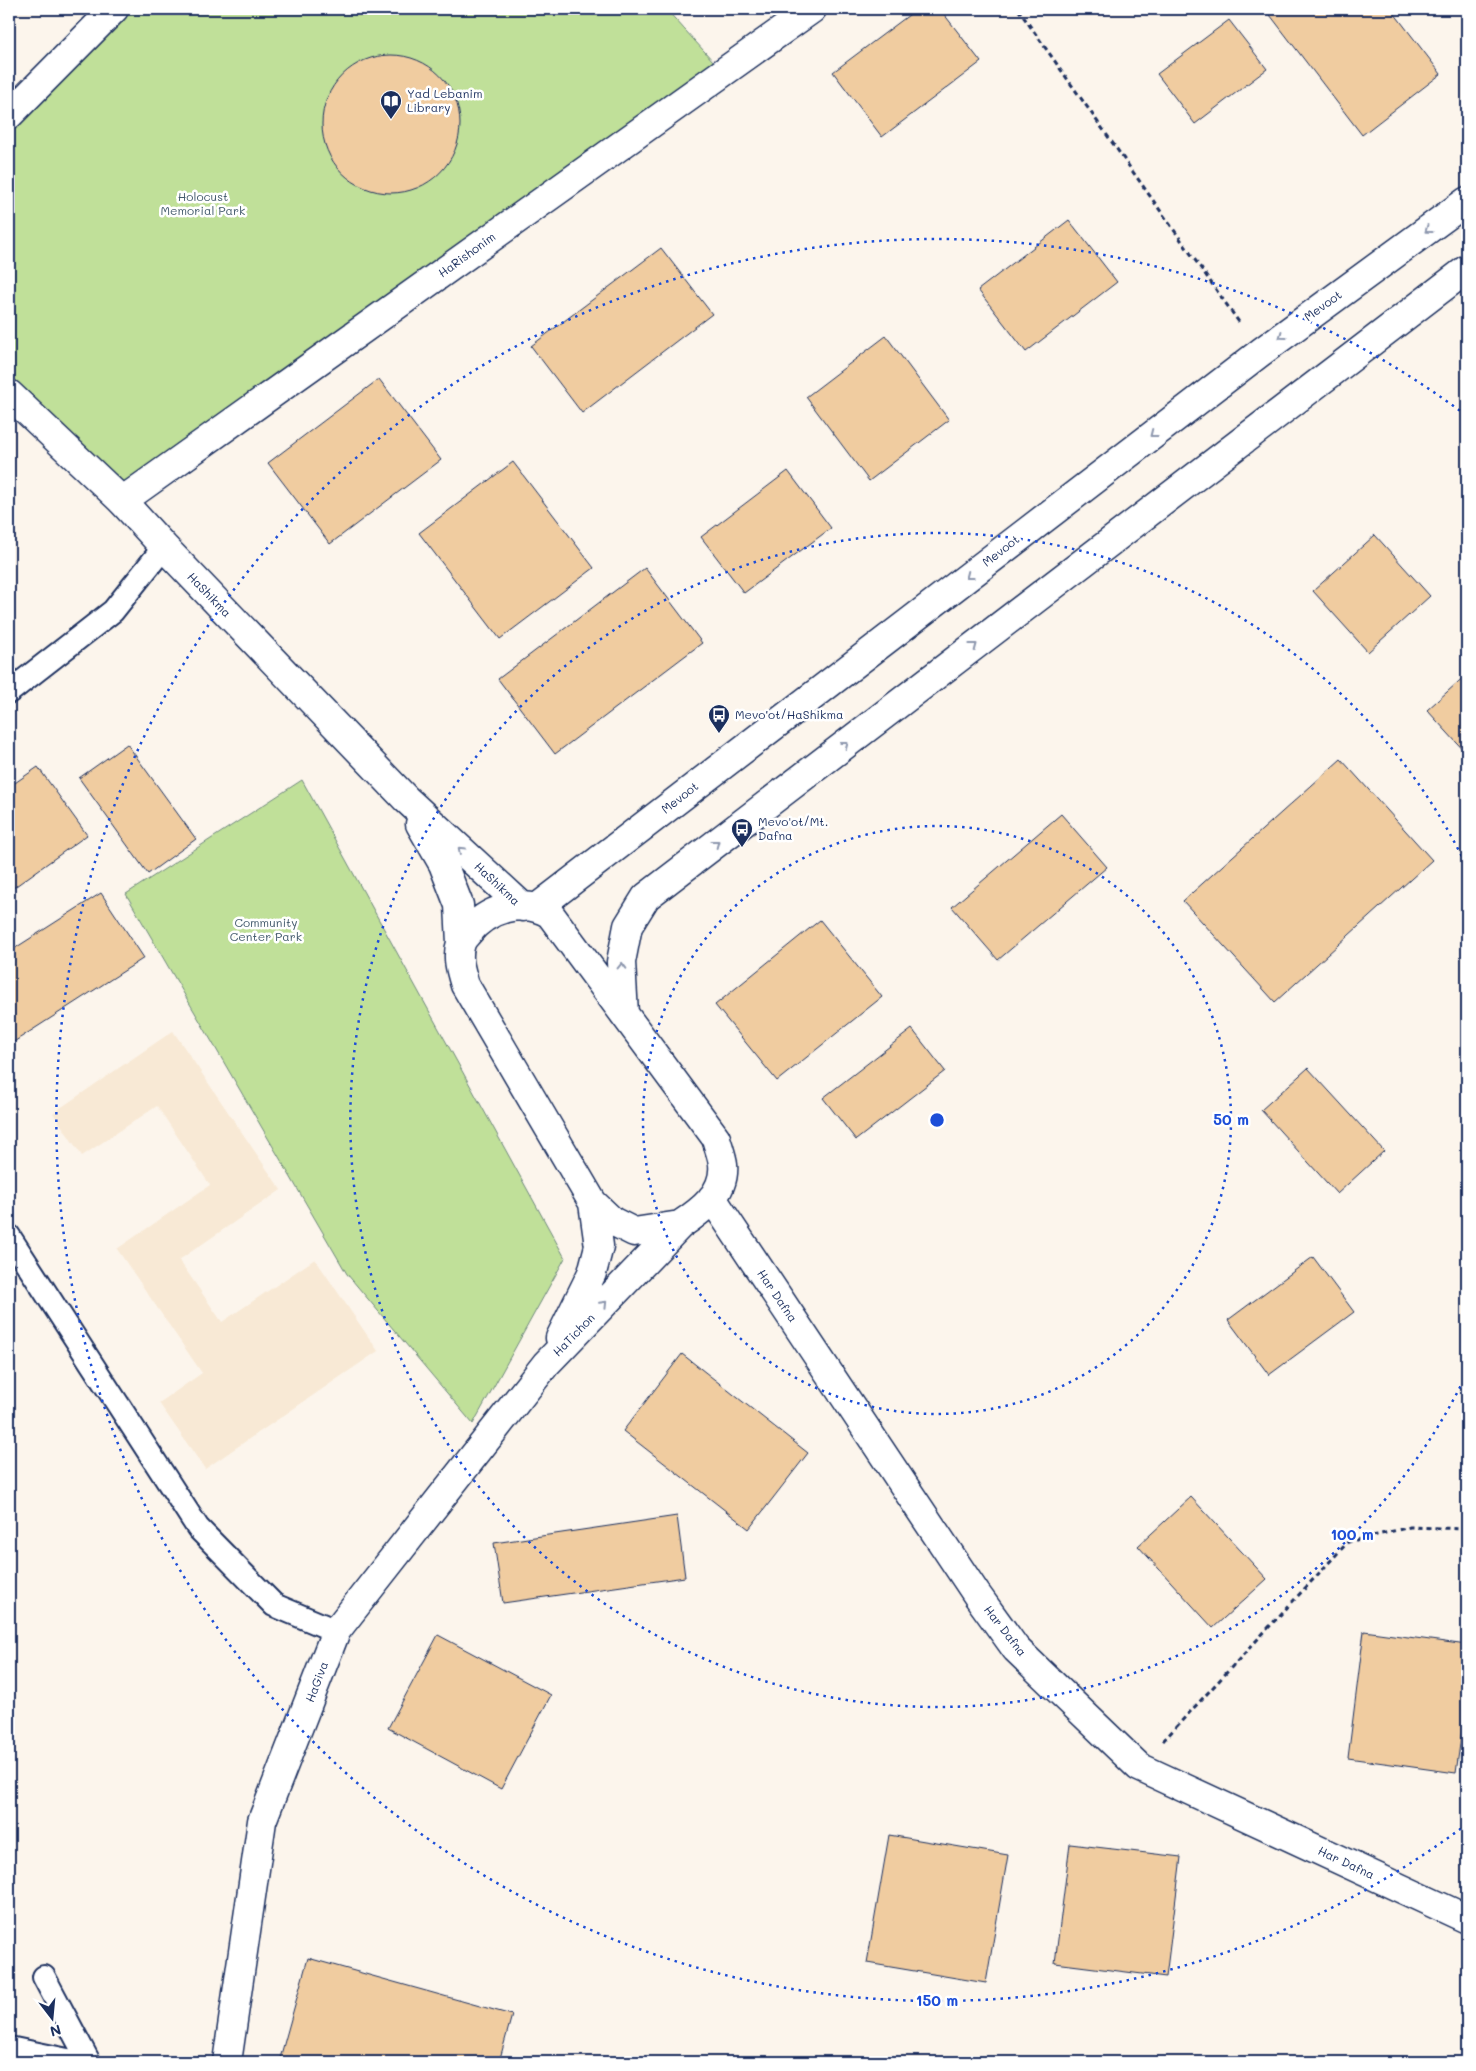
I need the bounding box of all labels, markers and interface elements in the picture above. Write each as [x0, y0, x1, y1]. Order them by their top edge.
place label: Yad Lebanim Library [407, 85, 483, 115]
library icon: Yad Lebanim Library [379, 89, 403, 120]
park label: Holocust Memorial Park [161, 188, 245, 218]
one-way arrow [1425, 224, 1434, 232]
street label: HaRishonim [435, 228, 498, 280]
street label: Mevoot [1300, 286, 1344, 324]
one-way arrow [1279, 329, 1288, 339]
one-way arrow [1149, 428, 1159, 437]
street label: Mevoot [979, 531, 1022, 570]
street label: HaShikma [184, 568, 235, 620]
one-way arrow [966, 570, 975, 578]
one-way arrow [968, 643, 978, 652]
bus stop icon: Mevo'ot/HaShikma [707, 703, 731, 734]
place label: Mevo'ot/HaShikma [735, 706, 843, 722]
one-way arrow [839, 742, 849, 751]
street label: Mevoot [658, 778, 701, 817]
place label: Mevo'ot/Mt. Dafna [758, 813, 828, 843]
bus stop icon: Mevo'ot/Mt. Dafna [730, 817, 754, 848]
one-way arrow [710, 841, 719, 849]
one-way arrow [458, 847, 467, 856]
street label: HaShikma [472, 858, 524, 908]
park label: Community Center Park [230, 914, 302, 944]
one-way arrow [617, 961, 627, 969]
text: 50 m [1213, 1109, 1249, 1129]
centre of rings [928, 1111, 946, 1129]
street label: Har Dafna [754, 1266, 801, 1325]
one-way arrow [598, 1301, 607, 1310]
street label: HaTichon [549, 1309, 598, 1359]
text: 100 m [1330, 1524, 1374, 1544]
street label: Har Dafna [981, 1602, 1031, 1659]
street label: HaGiva [301, 1659, 331, 1704]
street label: Har Dafna [1316, 1842, 1377, 1882]
text: 150 m [916, 1990, 958, 2010]
north arrow [28, 1994, 78, 2044]
text: N [48, 2020, 63, 2042]

